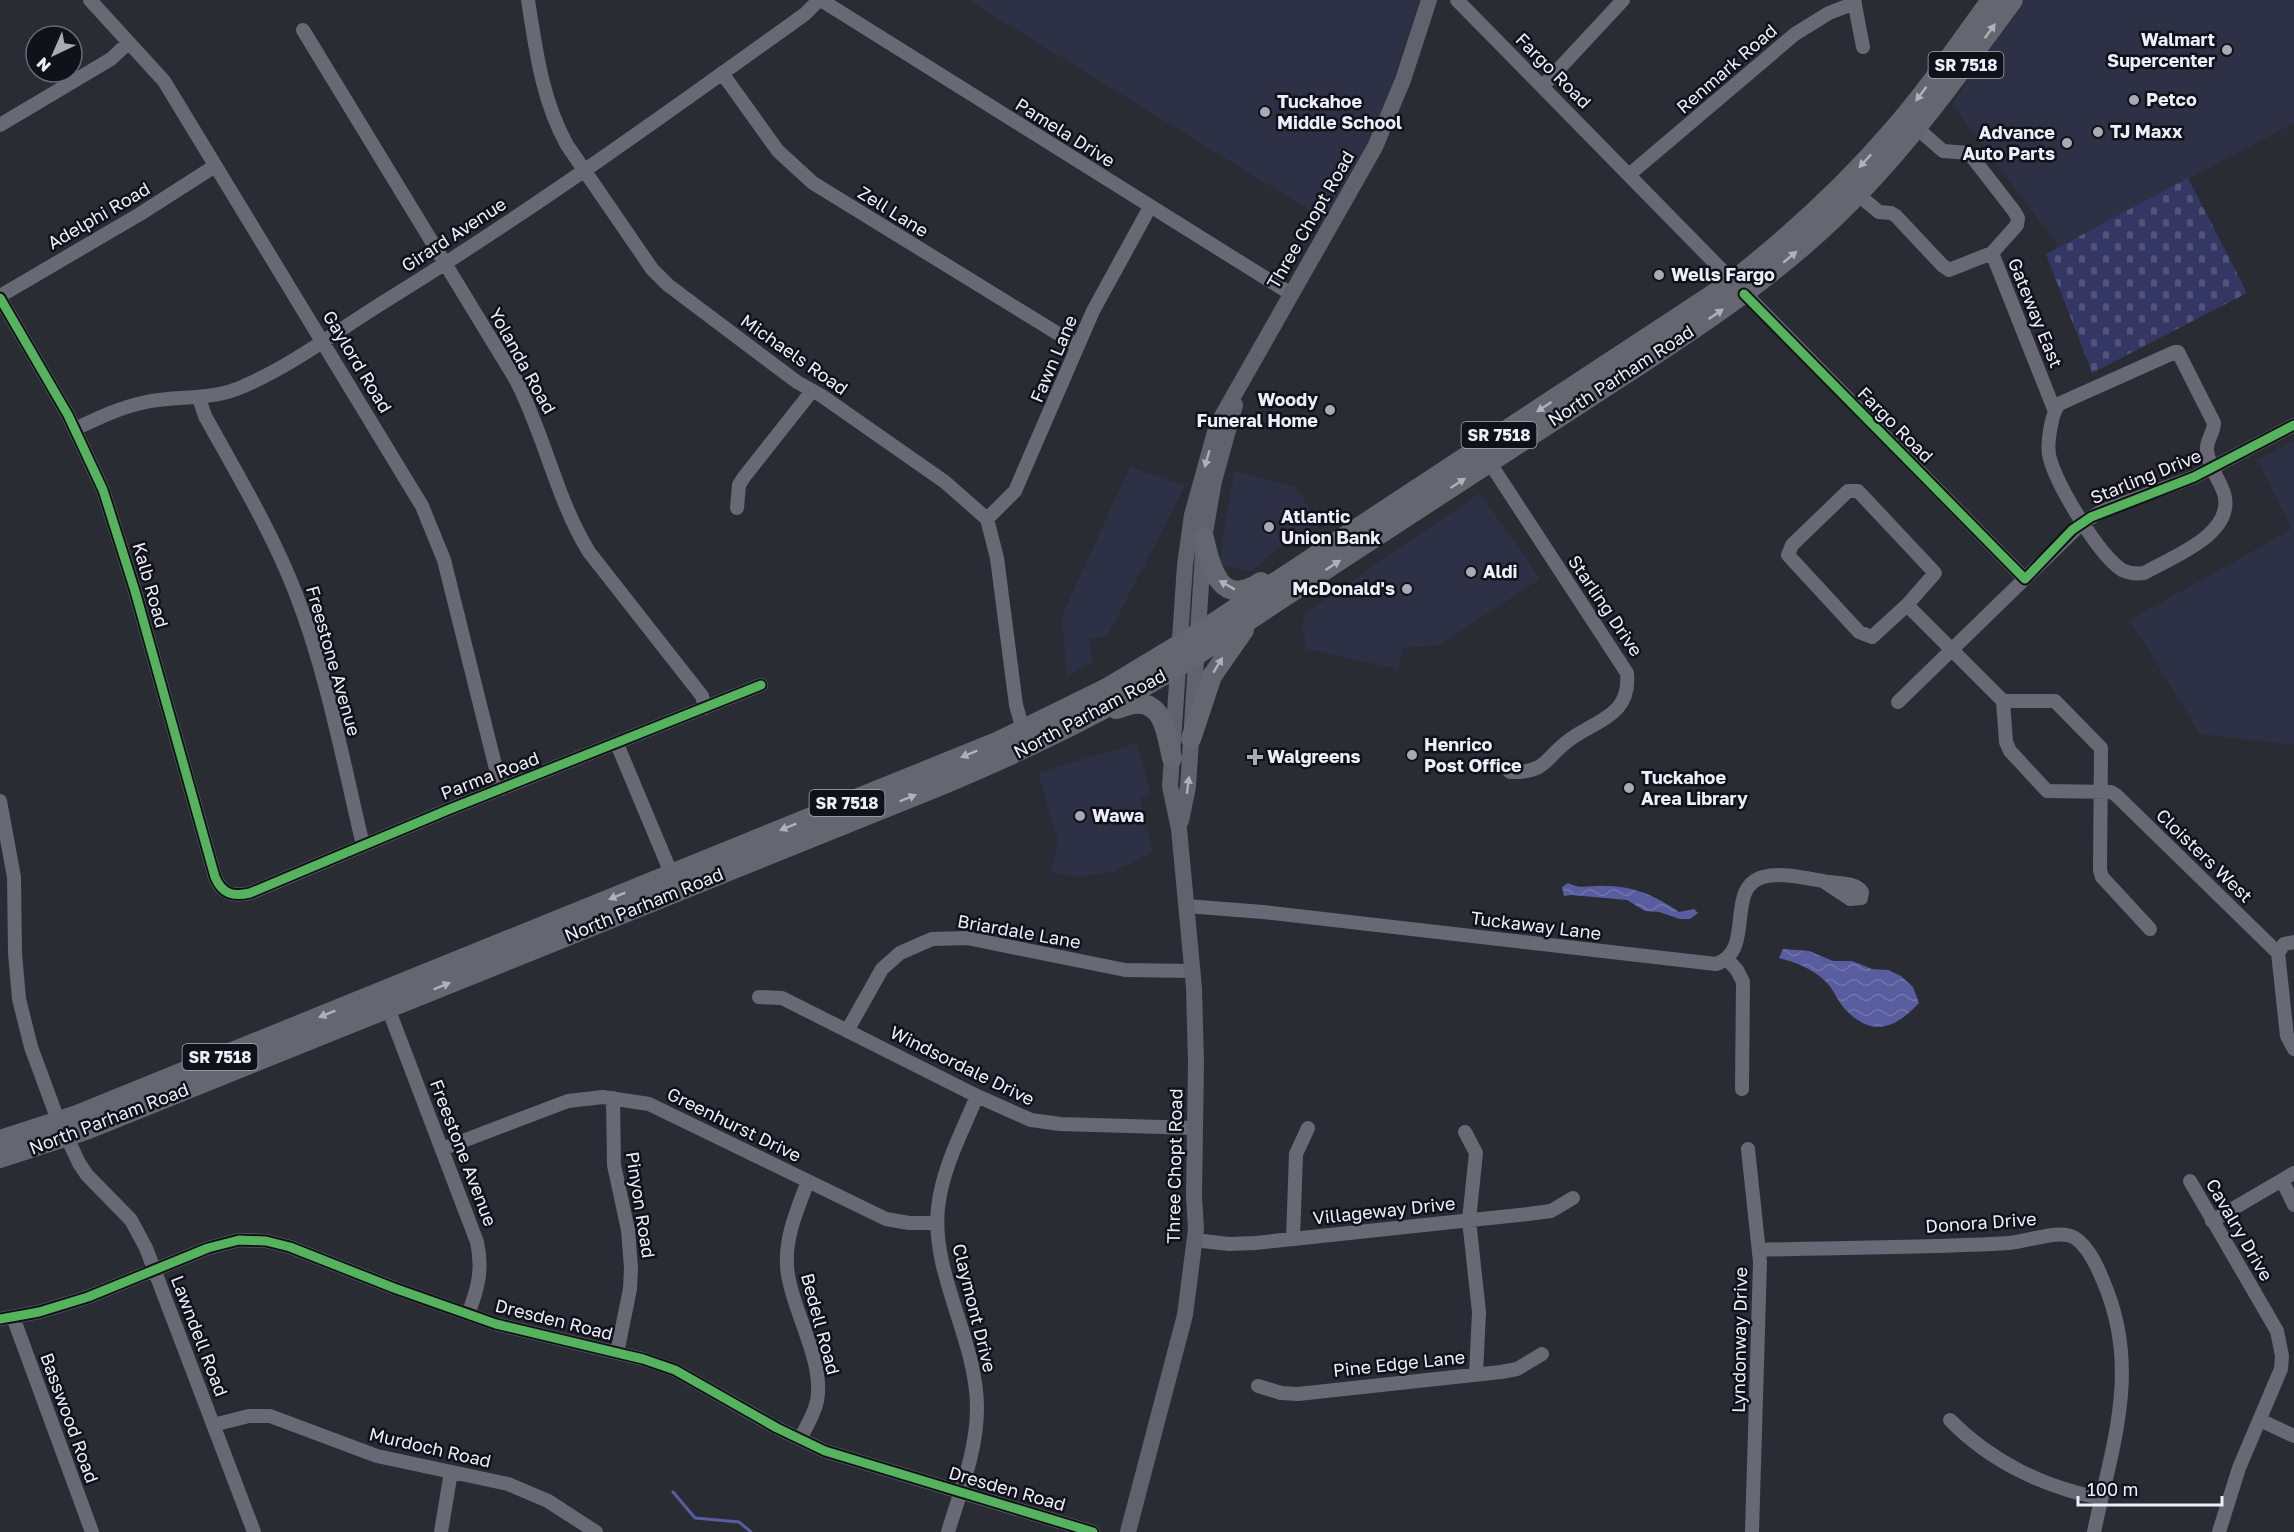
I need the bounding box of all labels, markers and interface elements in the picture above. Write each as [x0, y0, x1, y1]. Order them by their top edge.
street label: Renmark Road [1672, 19, 1781, 118]
north arrow [24, 24, 84, 84]
one-way arrow [1984, 24, 1996, 40]
street label: Fargo Road [1511, 28, 1596, 113]
place label: Walmart Supercenter [2107, 28, 2215, 71]
marker: Walmart Supercenter [2220, 43, 2234, 57]
road number: SR 7518 [1928, 52, 2004, 78]
text: N [32, 53, 55, 76]
one-way arrow [1916, 87, 1928, 102]
place label: Petco [2146, 88, 2197, 110]
place label: Tuckahoe Middle School [1277, 90, 1402, 133]
street label: Pamela Drive [1012, 93, 1119, 171]
marker: Petco [2127, 93, 2141, 107]
marker: Tuckahoe Middle School [1258, 105, 1272, 119]
place label: TJ Maxx [2110, 120, 2183, 142]
place label: Advance Auto Parts [1962, 121, 2055, 164]
marker: TJ Maxx [2091, 125, 2105, 139]
marker: Advance Auto Parts [2060, 136, 2074, 150]
street label: Three Chopt Road [1262, 147, 1359, 292]
one-way arrow [1859, 153, 1872, 168]
street label: Adelphi Road [43, 177, 154, 253]
street label: Zell Lane [854, 181, 933, 241]
street label: Girard Avenue [397, 192, 510, 276]
one-way arrow [1782, 251, 1797, 264]
street label: Gateway East [2004, 255, 2068, 371]
place label: Wells Fargo [1671, 263, 1775, 285]
marker: Wells Fargo [1652, 268, 1666, 282]
street label: Yolanda Road [485, 304, 561, 417]
street label: Gaylord Road [319, 306, 397, 417]
one-way arrow [1708, 308, 1724, 319]
street label: Michaels Road [737, 309, 852, 399]
street label: Fawn Lane [1025, 312, 1081, 406]
street label: North Parham Road [1544, 320, 1697, 430]
street label: Fargo Road [1853, 382, 1938, 467]
place label: Woody Funeral Home [1196, 388, 1318, 431]
one-way arrow [1536, 401, 1552, 412]
marker: Woody Funeral Home [1323, 403, 1337, 417]
road number: SR 7518 [1462, 422, 1537, 448]
street label: Starling Drive [2087, 444, 2204, 508]
one-way arrow [1202, 450, 1211, 468]
one-way arrow [1450, 478, 1466, 489]
place label: Atlantic Union Bank [1281, 505, 1381, 548]
marker: Atlantic Union Bank [1262, 520, 1276, 534]
street label: Kalb Road [128, 539, 174, 630]
street label: Starling Drive [1564, 551, 1648, 660]
one-way arrow [1325, 559, 1341, 571]
place label: Aldi [1483, 560, 1518, 582]
marker: Aldi [1464, 565, 1478, 579]
place label: McDonald's [1292, 577, 1395, 599]
one-way arrow [1218, 580, 1235, 590]
marker: McDonald's [1400, 582, 1414, 596]
street label: Freestone Avenue [302, 583, 366, 739]
one-way arrow [1213, 657, 1224, 673]
street label: North Parham Road [1010, 664, 1169, 763]
place label: Henrico Post Office [1424, 733, 1522, 776]
place label: Walgreens [1267, 745, 1361, 767]
street label: Parma Road [437, 746, 542, 804]
marker: Henrico Post Office [1405, 748, 1419, 762]
one-way arrow [960, 750, 978, 759]
marker: Walgreens [1248, 750, 1262, 764]
place label: Tuckahoe Area Library [1641, 766, 1748, 809]
one-way arrow [1183, 775, 1192, 794]
marker: Tuckahoe Area Library [1622, 781, 1636, 795]
road number: SR 7518 [810, 790, 884, 816]
one-way arrow [899, 793, 917, 802]
place label: Wawa [1092, 804, 1144, 826]
street label: Cloisters West [2152, 804, 2257, 907]
marker: Wawa [1073, 809, 1087, 823]
one-way arrow [779, 822, 797, 832]
street label: North Parham Road [561, 862, 726, 946]
one-way arrow [608, 892, 626, 901]
street label: Tuckaway Lane [1470, 906, 1602, 944]
street label: Briardale Lane [956, 909, 1083, 953]
one-way arrow [433, 981, 451, 990]
one-way arrow [318, 1010, 336, 1019]
street label: Windsordale Drive [887, 1021, 1038, 1110]
road number: SR 7518 [182, 1044, 258, 1070]
street label: Freestone Avenue [426, 1076, 502, 1229]
street label: North Parham Road [26, 1077, 192, 1159]
street label: Greenhurst Drive [664, 1082, 805, 1166]
street label: Three Chopt Road [1162, 1088, 1186, 1244]
street label: Pinyon Road [622, 1150, 660, 1260]
street label: Cavalry Drive [2202, 1175, 2278, 1284]
street label: Villageway Drive [1312, 1192, 1456, 1228]
street label: Donora Drive [1925, 1207, 2037, 1237]
street label: Claymont Drive [948, 1241, 1002, 1374]
street label: Lyndonway Drive [1727, 1267, 1751, 1413]
street label: Bedell Road [797, 1271, 845, 1377]
street label: Lawndell Road [167, 1272, 233, 1399]
street label: Dresden Road [493, 1294, 615, 1344]
street label: Pine Edge Lane [1332, 1345, 1466, 1381]
street label: Basswood Road [36, 1350, 104, 1486]
street label: Murdoch Road [367, 1422, 493, 1472]
street label: Dresden Road [946, 1461, 1068, 1515]
scale bar [2078, 1469, 2222, 1507]
text: 100 m [2087, 1478, 2138, 1500]

